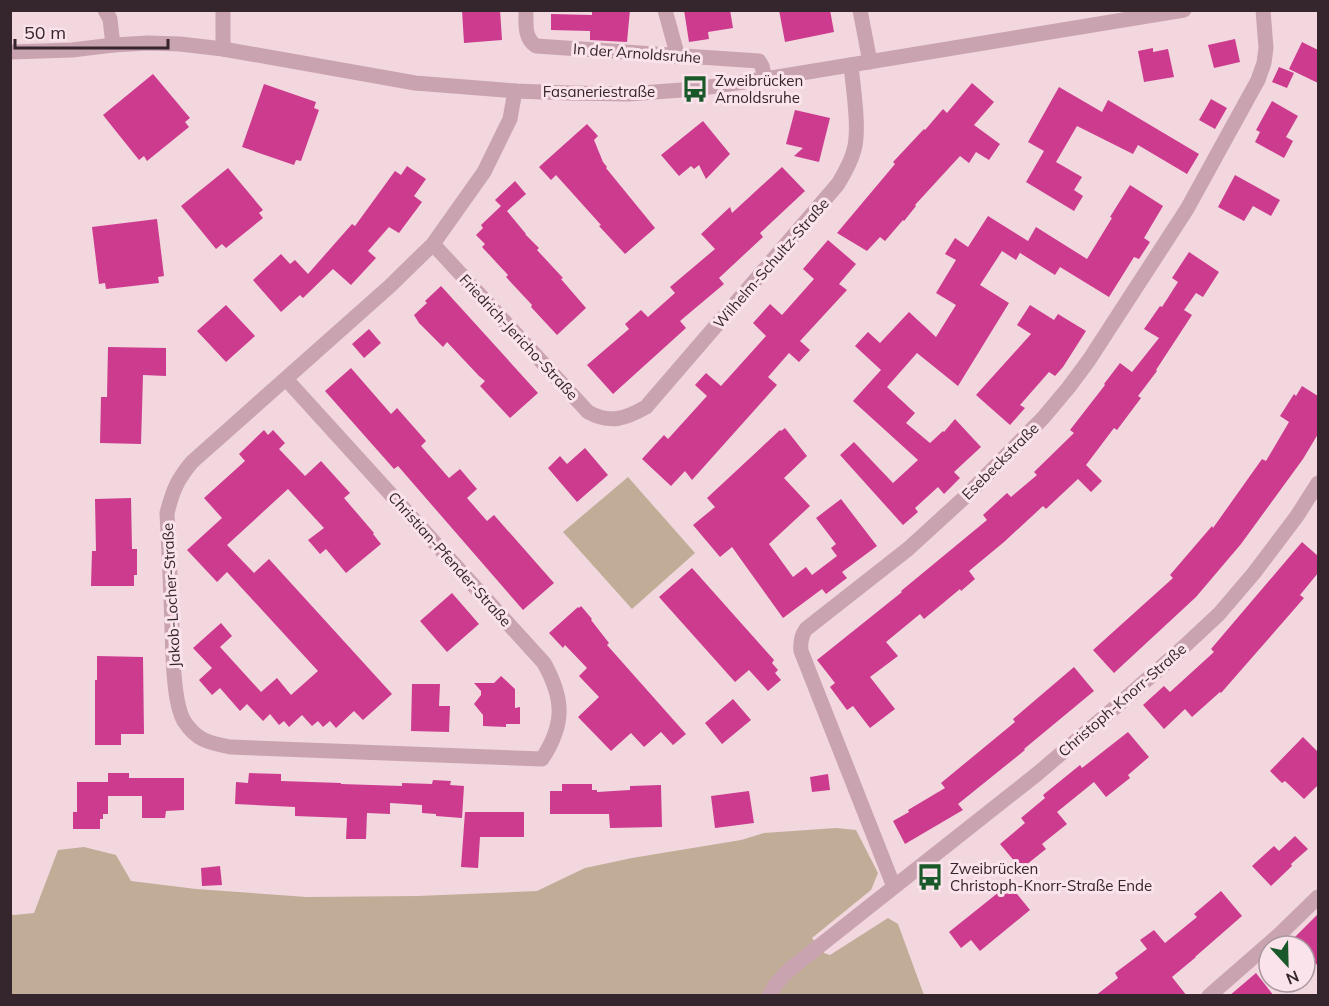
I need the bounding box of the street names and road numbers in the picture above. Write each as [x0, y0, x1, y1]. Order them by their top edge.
street label: In der Arnoldsruhe [572, 39, 702, 67]
street label: Fasaneriestraße [543, 82, 655, 101]
street label: Wilhelm-Schultz-Straße [709, 194, 833, 332]
street label: Friedrich-Jericho-Straße [456, 270, 582, 404]
street label: Esebeckstraße [958, 419, 1042, 503]
street label: Christian-Pfender-Straße [384, 488, 516, 630]
street label: Jakob-Locher-Straße [158, 522, 184, 668]
street label: Christoph-Knorr-Straße [1054, 639, 1190, 761]

